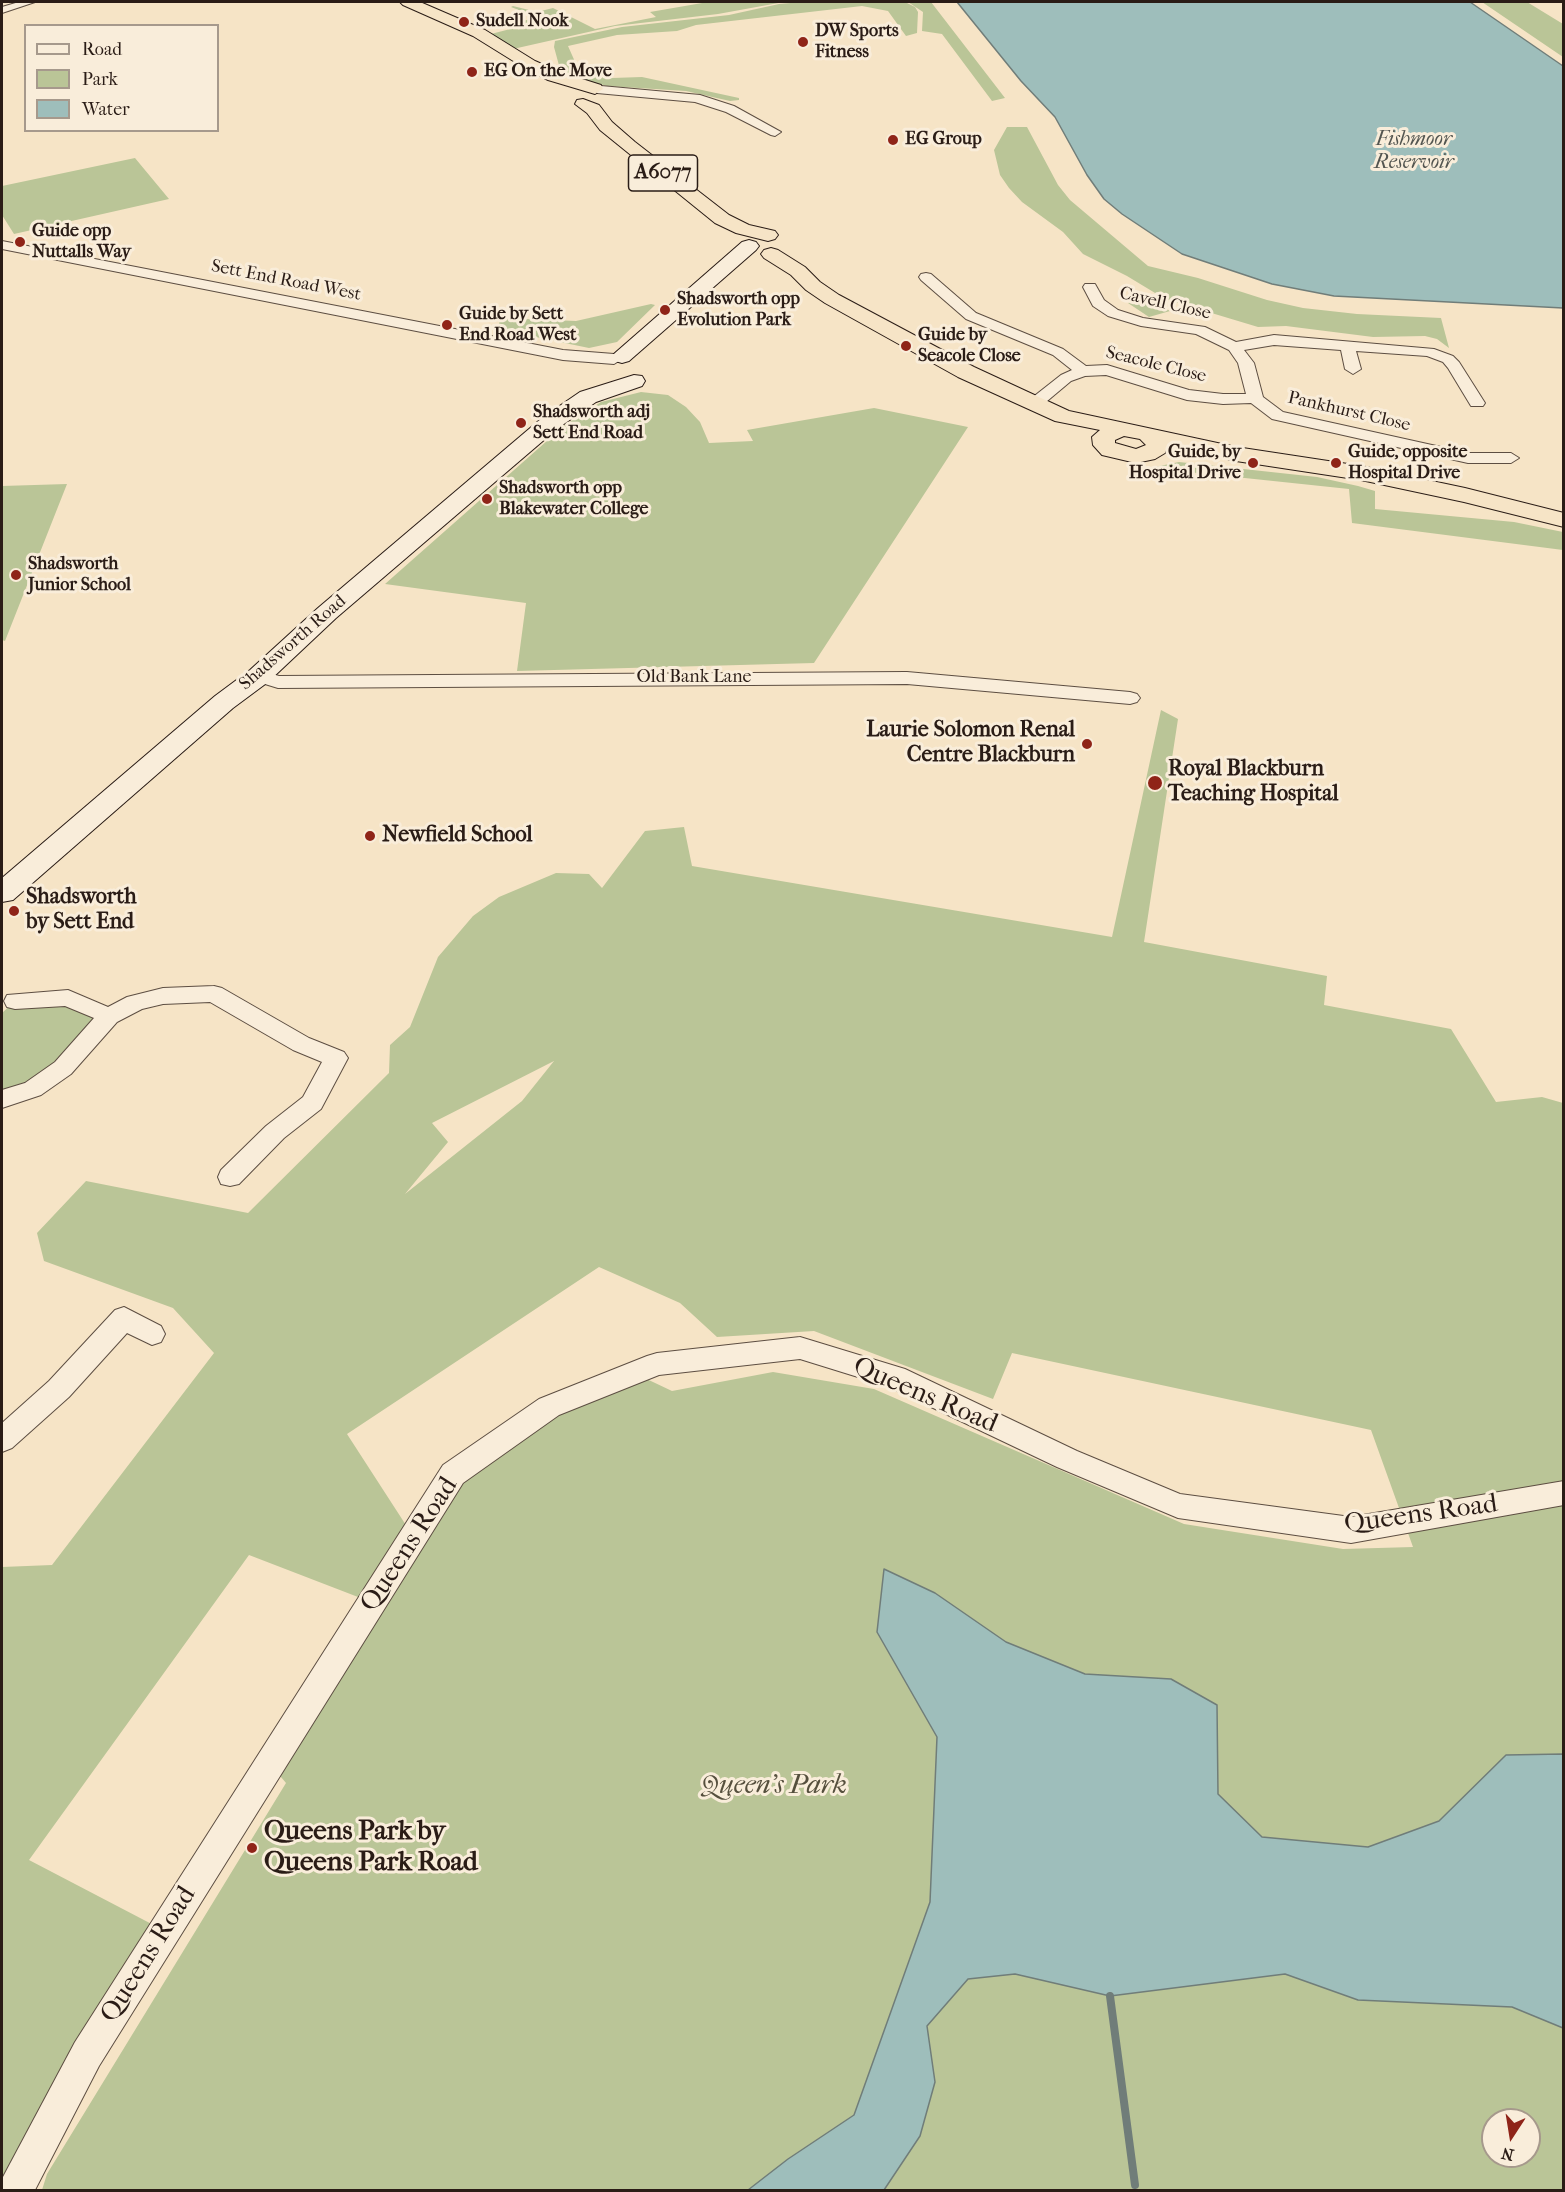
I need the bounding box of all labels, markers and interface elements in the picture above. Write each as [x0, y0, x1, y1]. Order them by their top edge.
place label: Sudell Nook [476, 11, 569, 33]
marker: Sudell Nook [457, 15, 471, 29]
place label: DW Sports Fitness [815, 21, 899, 63]
legend [24, 24, 219, 132]
marker: DW Sports Fitness [796, 35, 810, 49]
text: Road [82, 39, 122, 60]
place label: EG On the Move [484, 61, 612, 83]
marker: EG On the Move [465, 65, 479, 79]
text: Park [82, 69, 118, 90]
text: Water [82, 99, 130, 120]
water label: Fishmoor Reservoir [1374, 128, 1454, 175]
place label: EG Group [905, 129, 982, 151]
marker: EG Group [886, 133, 900, 147]
road number: A6077 [628, 155, 698, 191]
place label: Guide opp Nuttalls Way [32, 221, 131, 264]
marker: Guide opp Nuttalls Way [13, 235, 27, 249]
street label: Sett End Road West [209, 256, 363, 306]
street label: Cavell Close [1117, 283, 1213, 325]
place label: Shadsworth opp Evolution Park [677, 289, 800, 332]
marker: Shadsworth opp Evolution Park [658, 303, 672, 317]
place label: Guide by Sett End Road West [459, 304, 576, 346]
marker: Guide by Sett End Road West [440, 318, 454, 332]
place label: Guide by Seacole Close [918, 325, 1021, 368]
marker: Guide by Seacole Close [899, 339, 913, 353]
street label: Seacole Close [1104, 342, 1208, 388]
street label: Pankhurst Close [1286, 387, 1412, 437]
place label: Shadsworth adj Sett End Road [533, 402, 650, 444]
marker: Shadsworth adj Sett End Road [514, 416, 528, 430]
place label: Guide, by Hospital Drive [1129, 442, 1241, 484]
place label: Guide, opposite Hospital Drive [1348, 442, 1467, 484]
marker: Guide, by Hospital Drive [1246, 456, 1260, 470]
marker: Guide, opposite Hospital Drive [1329, 456, 1343, 470]
place label: Shadsworth opp Blakewater College [499, 478, 648, 520]
marker: Shadsworth opp Blakewater College [480, 492, 494, 506]
place label: Shadsworth Junior School [28, 554, 131, 596]
marker: Shadsworth Junior School [9, 568, 23, 582]
street label: Shadsworth Road [235, 591, 351, 695]
street label: Old Bank Lane [637, 667, 751, 689]
place label: Laurie Solomon Renal Centre Blackburn [866, 718, 1075, 770]
marker: Laurie Solomon Renal Centre Blackburn [1080, 737, 1094, 751]
place label: Royal Blackburn Teaching Hospital [1168, 757, 1338, 808]
marker: Royal Blackburn Teaching Hospital [1146, 774, 1164, 792]
place label: Newfield School [382, 823, 532, 849]
marker: Newfield School [363, 829, 377, 843]
place label: Shadsworth by Sett End [26, 885, 137, 936]
marker: Shadsworth by Sett End [7, 904, 21, 918]
street label: Queens Road [848, 1351, 1002, 1441]
street label: Queens Road [354, 1472, 466, 1618]
street label: Queens Road [1342, 1488, 1500, 1542]
park label: Queen's Park [701, 1770, 847, 1802]
place label: Queens Park by Queens Park Road [264, 1816, 478, 1879]
marker: Queens Park by Queens Park Road [245, 1841, 259, 1855]
street label: Queens Road [94, 1881, 204, 2029]
north arrow [1481, 2108, 1541, 2168]
text: N [1500, 2144, 1515, 2165]

